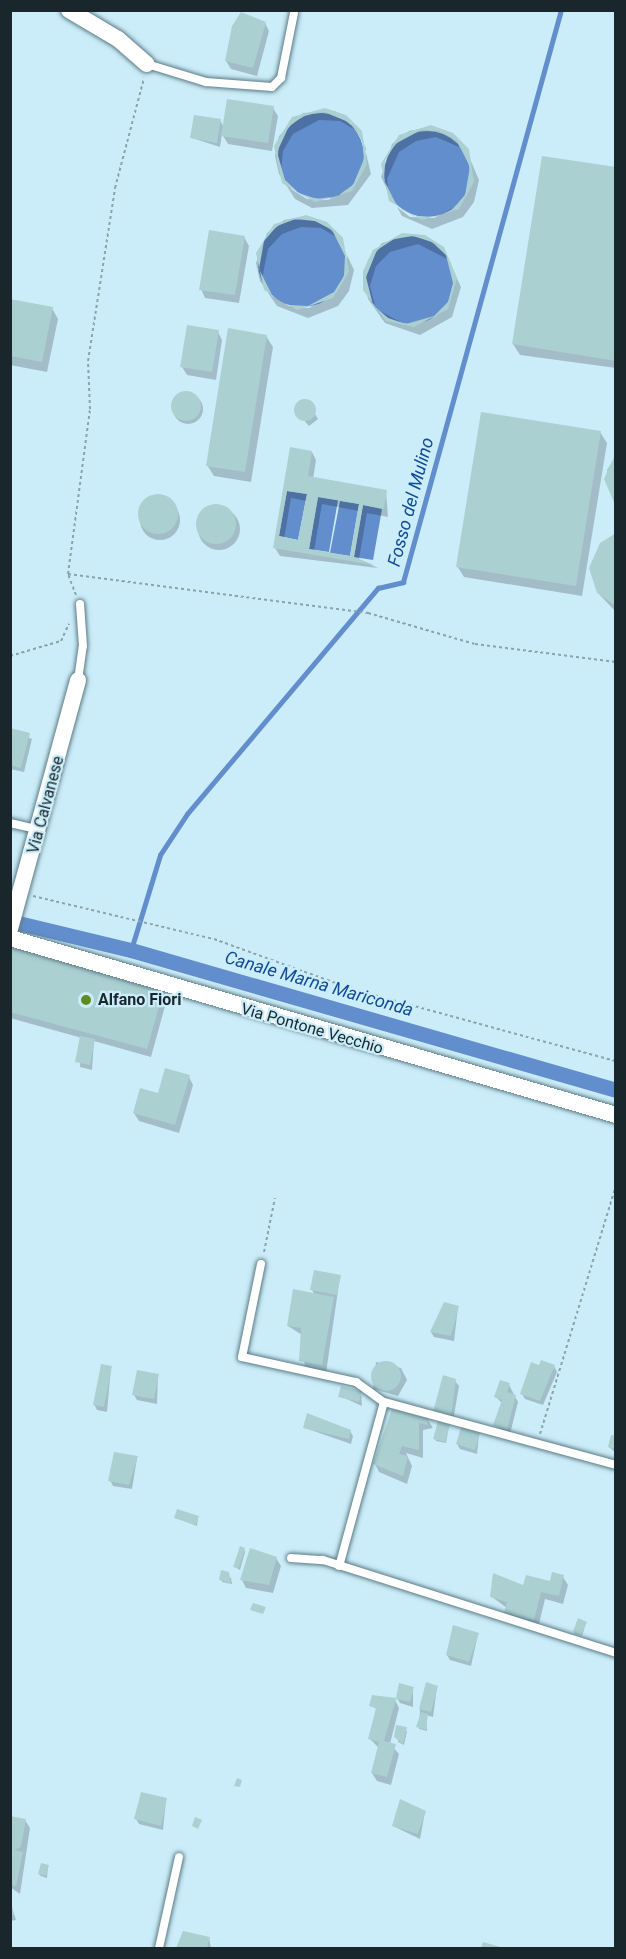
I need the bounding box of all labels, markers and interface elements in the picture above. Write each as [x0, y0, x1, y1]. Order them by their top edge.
water label: Fosso del Mulino [383, 435, 439, 569]
street label: Via Calvanese [24, 754, 68, 856]
water label: Canale Marna Mariconda [222, 947, 416, 1021]
place label: Alfano Fiori [98, 990, 181, 1010]
marker: Alfano Fiori [79, 993, 93, 1007]
street label: Via Pontone Vecchio [239, 999, 385, 1059]

